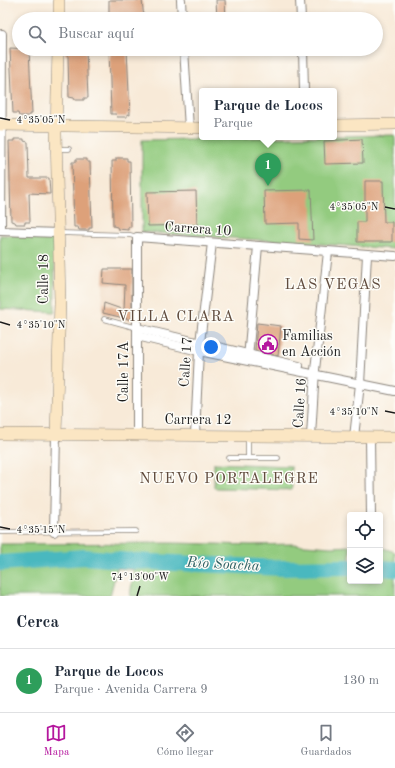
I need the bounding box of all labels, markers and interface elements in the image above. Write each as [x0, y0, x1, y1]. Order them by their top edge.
search box [12, 12, 383, 56]
icon: search [26, 23, 48, 45]
text: Buscar aquí [58, 27, 134, 42]
popup [199, 88, 337, 140]
text: Parque de Locos [213, 99, 323, 114]
text: 4°35'05"N [17, 115, 66, 125]
text: Parque [213, 117, 253, 130]
pin: 1 [255, 153, 281, 186]
text: 4°35'05"N [330, 202, 379, 212]
street label: Carrera 10 [164, 220, 232, 238]
street label: Calle 18 [37, 254, 51, 304]
district label: LAS VEGAS [284, 278, 382, 293]
district label: VILLA CLARA [117, 310, 235, 325]
text: 4°35'10"N [17, 320, 66, 330]
place label: Familias en Acción [282, 329, 342, 359]
public building icon: Familias en Acción [257, 333, 279, 355]
street label: Calle 17 [177, 336, 195, 388]
your location [201, 337, 221, 357]
street label: Calle 17A [117, 341, 131, 403]
street label: Calle 16 [291, 377, 309, 429]
text: 4°35'10"N [330, 407, 379, 417]
street label: Carrera 12 [164, 413, 232, 427]
district label: NUEVO PORTALEGRE [139, 472, 319, 487]
map controls [347, 512, 383, 584]
button: locate [347, 512, 383, 548]
text: 4°35'15"N [17, 525, 66, 535]
button: layers [347, 548, 383, 584]
water label: Río Soacha [185, 556, 260, 574]
text: 74°13'00"W [111, 572, 169, 582]
text: Cerca [16, 614, 59, 631]
text: Parque de Locos [54, 665, 163, 680]
text: 1 [25, 674, 33, 687]
text: 130 m [342, 674, 379, 687]
text: Parque · Avenida Carrera 9 [54, 683, 208, 696]
tab: Mapa [44, 722, 69, 760]
tab: Cómo llegar [156, 722, 213, 760]
tab: Guardados [301, 722, 351, 760]

